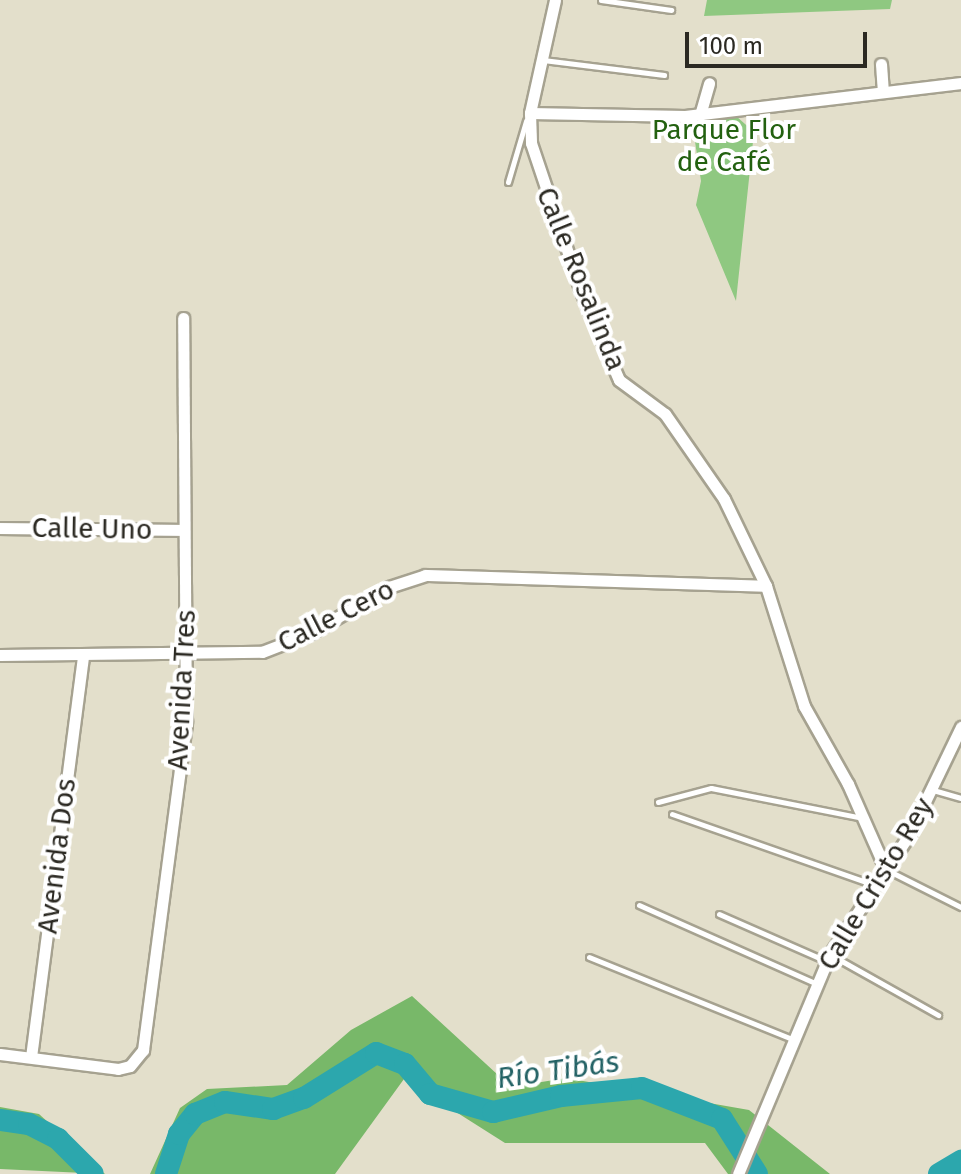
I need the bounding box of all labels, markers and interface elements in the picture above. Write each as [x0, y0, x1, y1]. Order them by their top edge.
scale bar [689, 16, 871, 66]
text: 100 m [699, 32, 763, 60]
park label: Parque Flor de Café [652, 113, 796, 179]
street label: Calle Rosalinda [529, 183, 633, 375]
street label: Calle Uno [31, 511, 153, 547]
street label: Calle Cero [272, 572, 400, 660]
street label: Avenida Tres [161, 609, 203, 771]
street label: Avenida Dos [31, 776, 83, 936]
street label: Calle Cristo Rey [811, 792, 941, 976]
water label: Río Tibás [494, 1044, 622, 1096]

